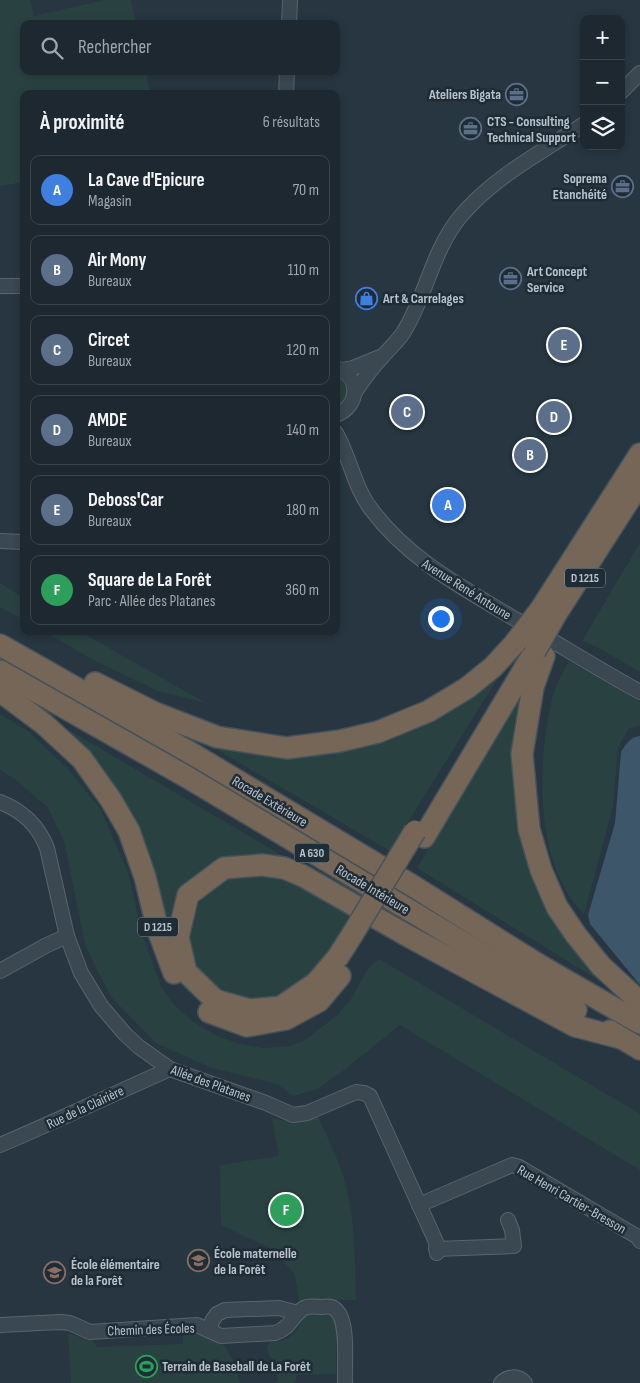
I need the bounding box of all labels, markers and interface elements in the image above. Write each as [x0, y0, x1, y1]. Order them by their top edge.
map controls [580, 15, 625, 150]
button: + [580, 15, 625, 60]
search box [20, 20, 340, 75]
icon: search [38, 34, 66, 62]
text: Rechercher [78, 36, 152, 59]
button: − [580, 60, 625, 105]
office icon: Ateliers Bigata [505, 82, 529, 106]
place label: Ateliers Bigata [428, 86, 501, 103]
button: layers [580, 105, 625, 150]
text: À proximité [40, 110, 125, 135]
text: 6 résultats [263, 113, 320, 132]
place label: CTS - Consulting Technical Support [487, 113, 576, 146]
office icon: CTS - Consulting Technical Support [459, 117, 483, 141]
text: La Cave d'Epicure [88, 169, 205, 192]
place label: Soprema Etanchéité [553, 170, 607, 203]
office icon: Soprema Etanchéité [611, 174, 635, 198]
text: A [53, 181, 61, 200]
text: 70 m [293, 181, 319, 200]
text: Magasin [88, 192, 132, 211]
text: Air Mony [88, 249, 146, 272]
text: B [53, 261, 61, 280]
text: 110 m [288, 261, 319, 280]
place label: Art Concept Service [526, 263, 588, 296]
office icon: Art Concept Service [499, 267, 523, 291]
text: Bureaux [88, 272, 131, 291]
shop icon: Art & Carrelages [355, 286, 379, 310]
place label: Art & Carrelages [382, 290, 464, 307]
pin: E [548, 326, 580, 364]
text: Circet [88, 329, 130, 352]
text: C [53, 341, 61, 360]
text: 120 m [287, 341, 319, 360]
text: Bureaux [88, 352, 131, 371]
pin: C [391, 393, 423, 431]
pin: D [538, 398, 570, 436]
text: AMDE [88, 409, 127, 432]
text: D [53, 421, 61, 440]
text: 140 m [287, 421, 319, 440]
text: Bureaux [88, 432, 131, 451]
pin: B [514, 436, 546, 474]
pin: A [432, 486, 464, 524]
text: Deboss'Car [88, 489, 164, 512]
text: E [54, 501, 60, 520]
text: 180 m [286, 501, 319, 520]
text: Bureaux [88, 512, 131, 531]
street label: Avenue René Antoune [418, 555, 515, 624]
road number: D 1215 [565, 568, 605, 588]
text: Square de La Forêt [88, 569, 211, 592]
text: F [54, 581, 60, 600]
text: 360 m [285, 581, 319, 600]
text: Parc · Allée des Platanes [88, 592, 215, 611]
your location [428, 606, 454, 632]
street label: Rocade Extérieure [229, 772, 310, 831]
road number: A 630 [294, 844, 330, 862]
street label: Rocade Intérieure [333, 861, 413, 918]
road number: D 1215 [138, 918, 178, 936]
street label: Allée des Platanes [168, 1061, 253, 1106]
street label: Rue de la Clairière [44, 1082, 126, 1133]
street label: Rue Henri Cartier-Bresson [514, 1161, 629, 1238]
pin: F [270, 1191, 302, 1229]
place label: École maternelle de la Forêt [214, 1245, 297, 1278]
school or university icon: École maternelle de la Forêt [186, 1249, 210, 1273]
place label: École élémentaire de la Forêt [71, 1256, 160, 1289]
school or university icon: École élémentaire de la Forêt [43, 1260, 67, 1284]
street label: Chemin des Écoles [107, 1319, 195, 1340]
sports icon: Terrain de Baseball de La Forêt [134, 1354, 158, 1378]
place label: Terrain de Baseball de La Forêt [162, 1358, 311, 1375]

